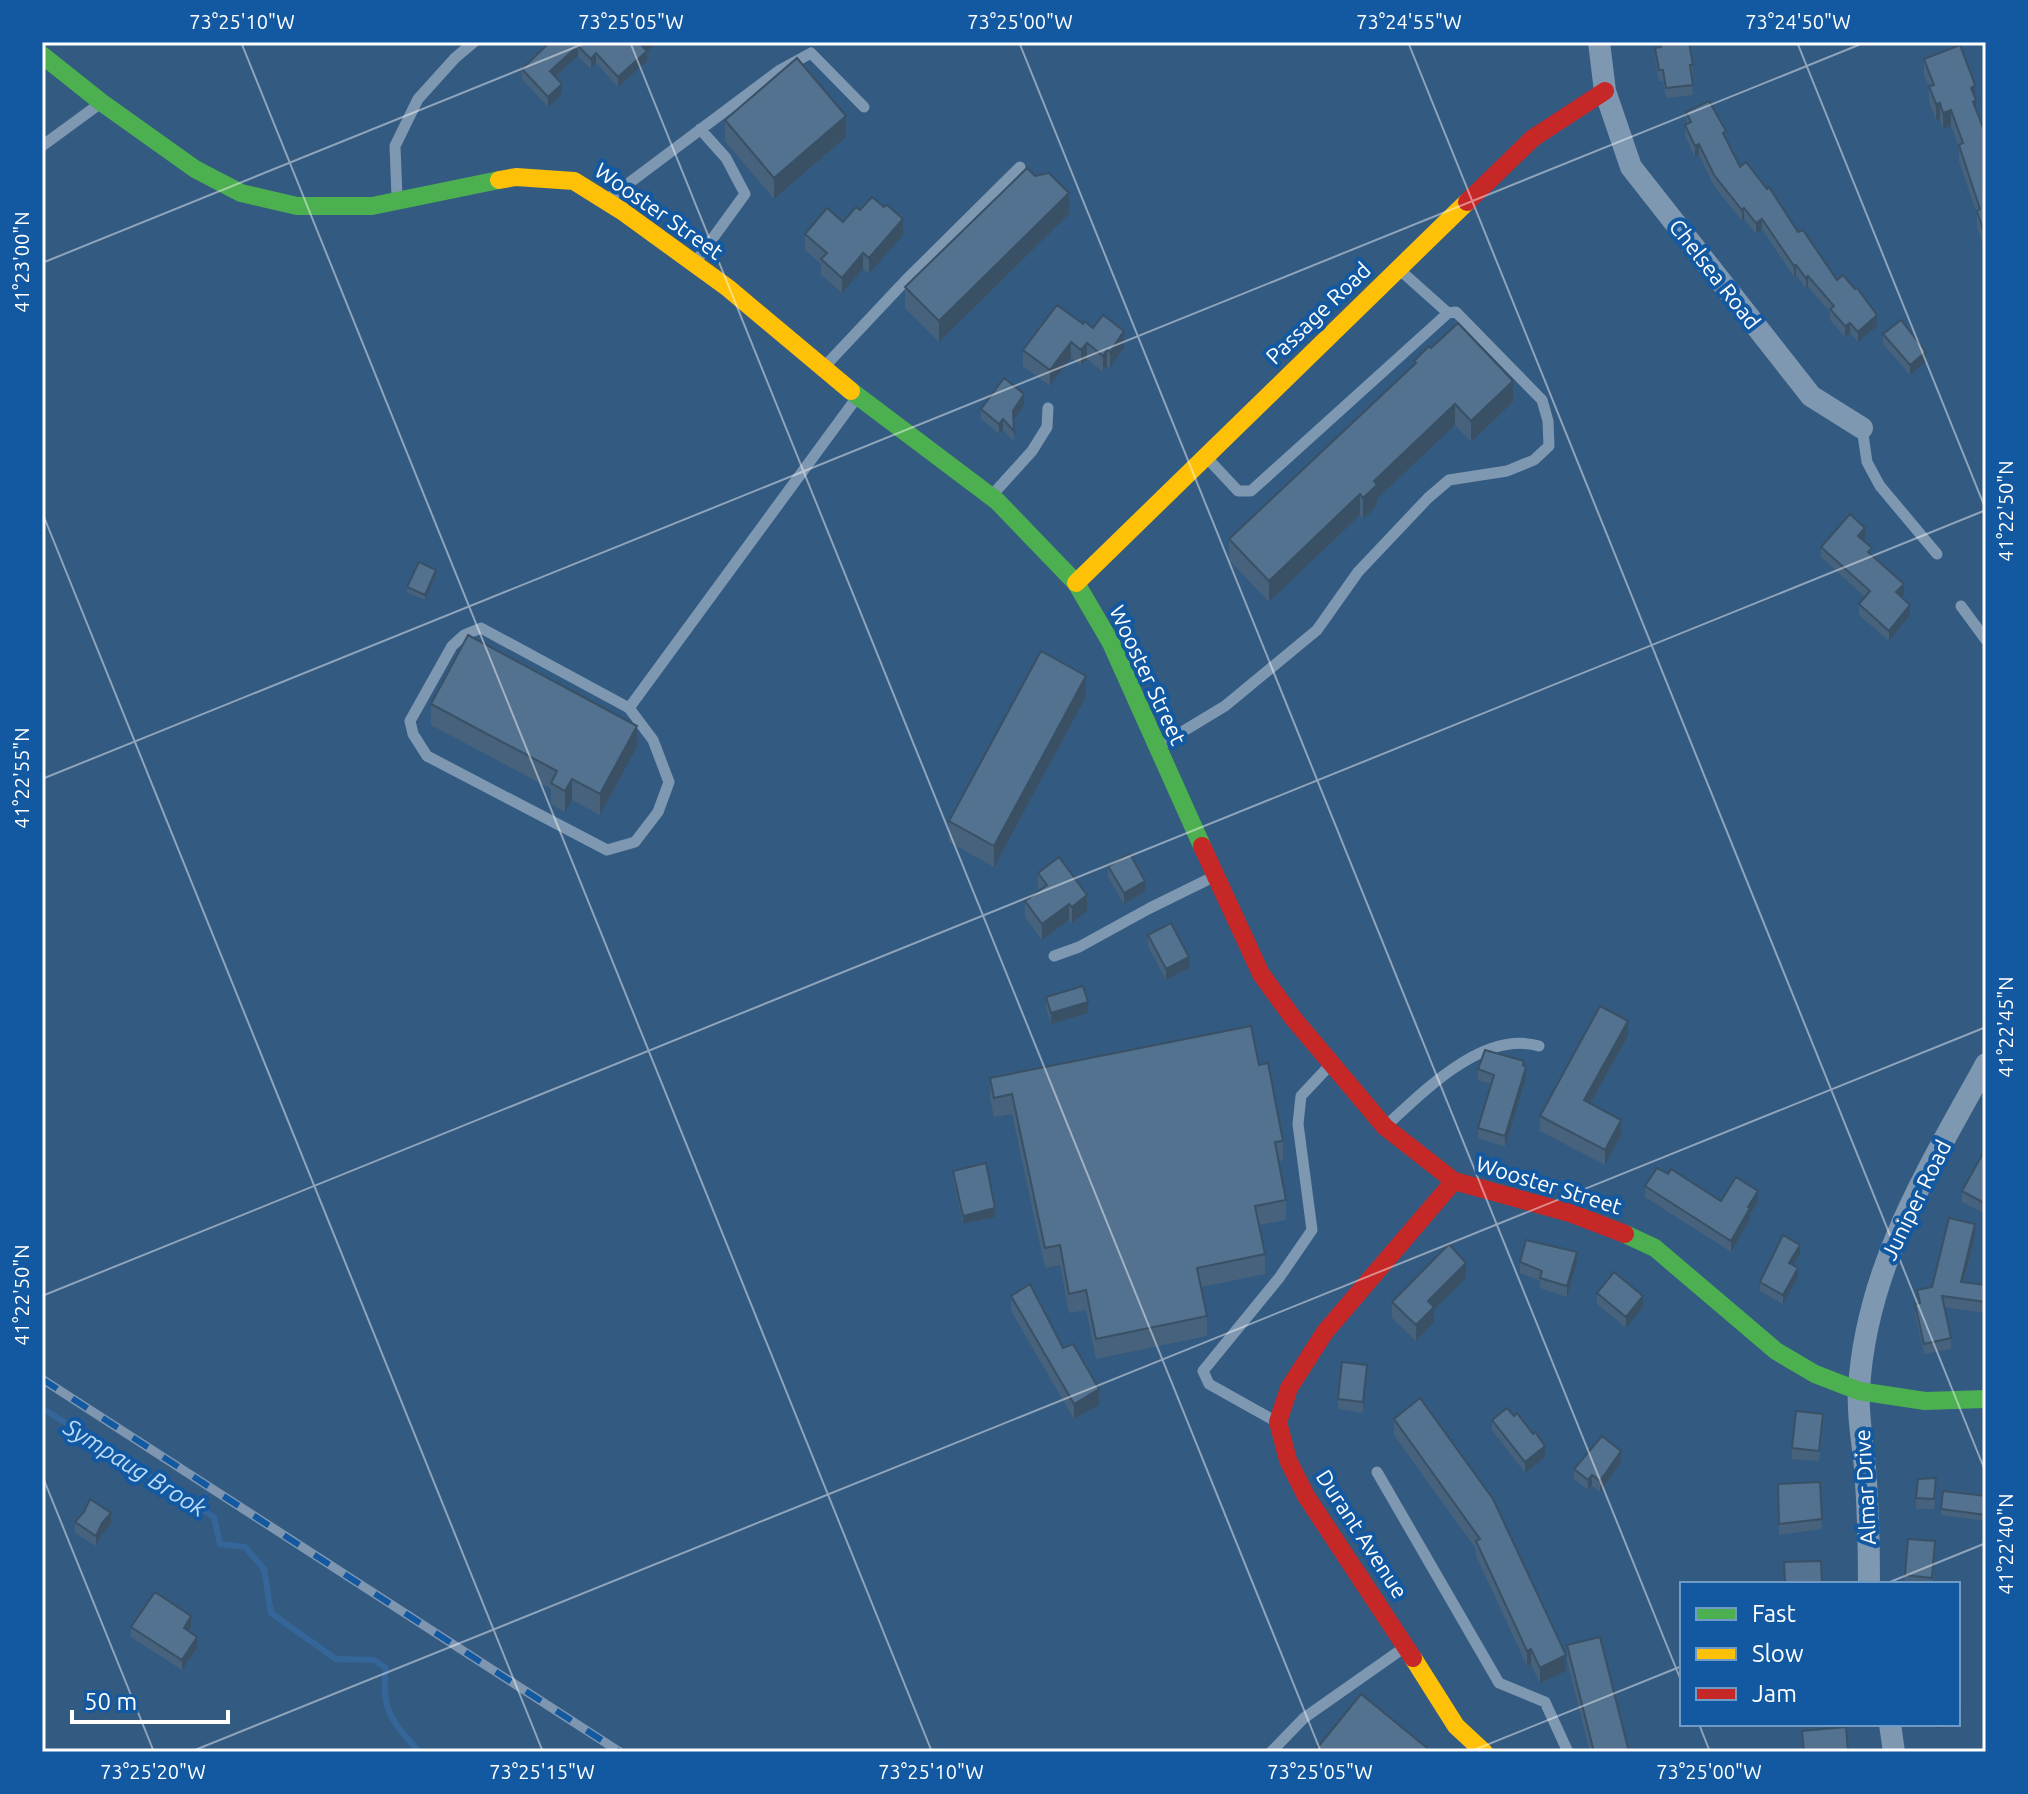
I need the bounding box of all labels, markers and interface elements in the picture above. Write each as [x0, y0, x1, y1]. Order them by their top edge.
text: 73°25'10"W [189, 10, 295, 33]
text: 73°25'05"W [578, 10, 684, 33]
text: 73°25'00"W [967, 10, 1073, 33]
text: 73°24'55"W [1356, 10, 1462, 33]
text: 73°24'50"W [1745, 10, 1851, 33]
street label: Wooster Street [590, 157, 729, 264]
text: 41°23'00"N [10, 211, 33, 313]
street label: Chelsea Road [1665, 214, 1766, 334]
street label: Passage Road [1260, 257, 1375, 369]
text: 41°22'50"N [1994, 460, 2017, 562]
street label: Wooster Street [1105, 601, 1192, 749]
text: 41°22'55"N [10, 727, 33, 829]
text: 41°22'45"N [1994, 976, 2017, 1078]
street label: Juniper Road [1876, 1136, 1955, 1264]
street label: Wooster Street [1473, 1151, 1625, 1219]
text: 41°22'50"N [10, 1244, 33, 1346]
water label: Sympaug Brook [58, 1413, 212, 1522]
street label: Almar Drive [1849, 1429, 1880, 1545]
street label: Durant Avenue [1312, 1465, 1413, 1603]
text: 41°22'40"N [1994, 1493, 2017, 1595]
legend [1680, 1582, 1960, 1726]
text: Fast [1752, 1600, 1796, 1627]
text: Slow [1752, 1640, 1804, 1667]
scale bar [72, 1674, 228, 1724]
text: Jam [1752, 1680, 1797, 1707]
text: 50 m [84, 1688, 137, 1715]
text: 73°25'20"W [100, 1760, 206, 1783]
text: 73°25'15"W [489, 1760, 595, 1783]
text: 73°25'10"W [878, 1760, 984, 1783]
text: 73°25'05"W [1267, 1760, 1373, 1783]
text: 73°25'00"W [1656, 1760, 1762, 1783]

